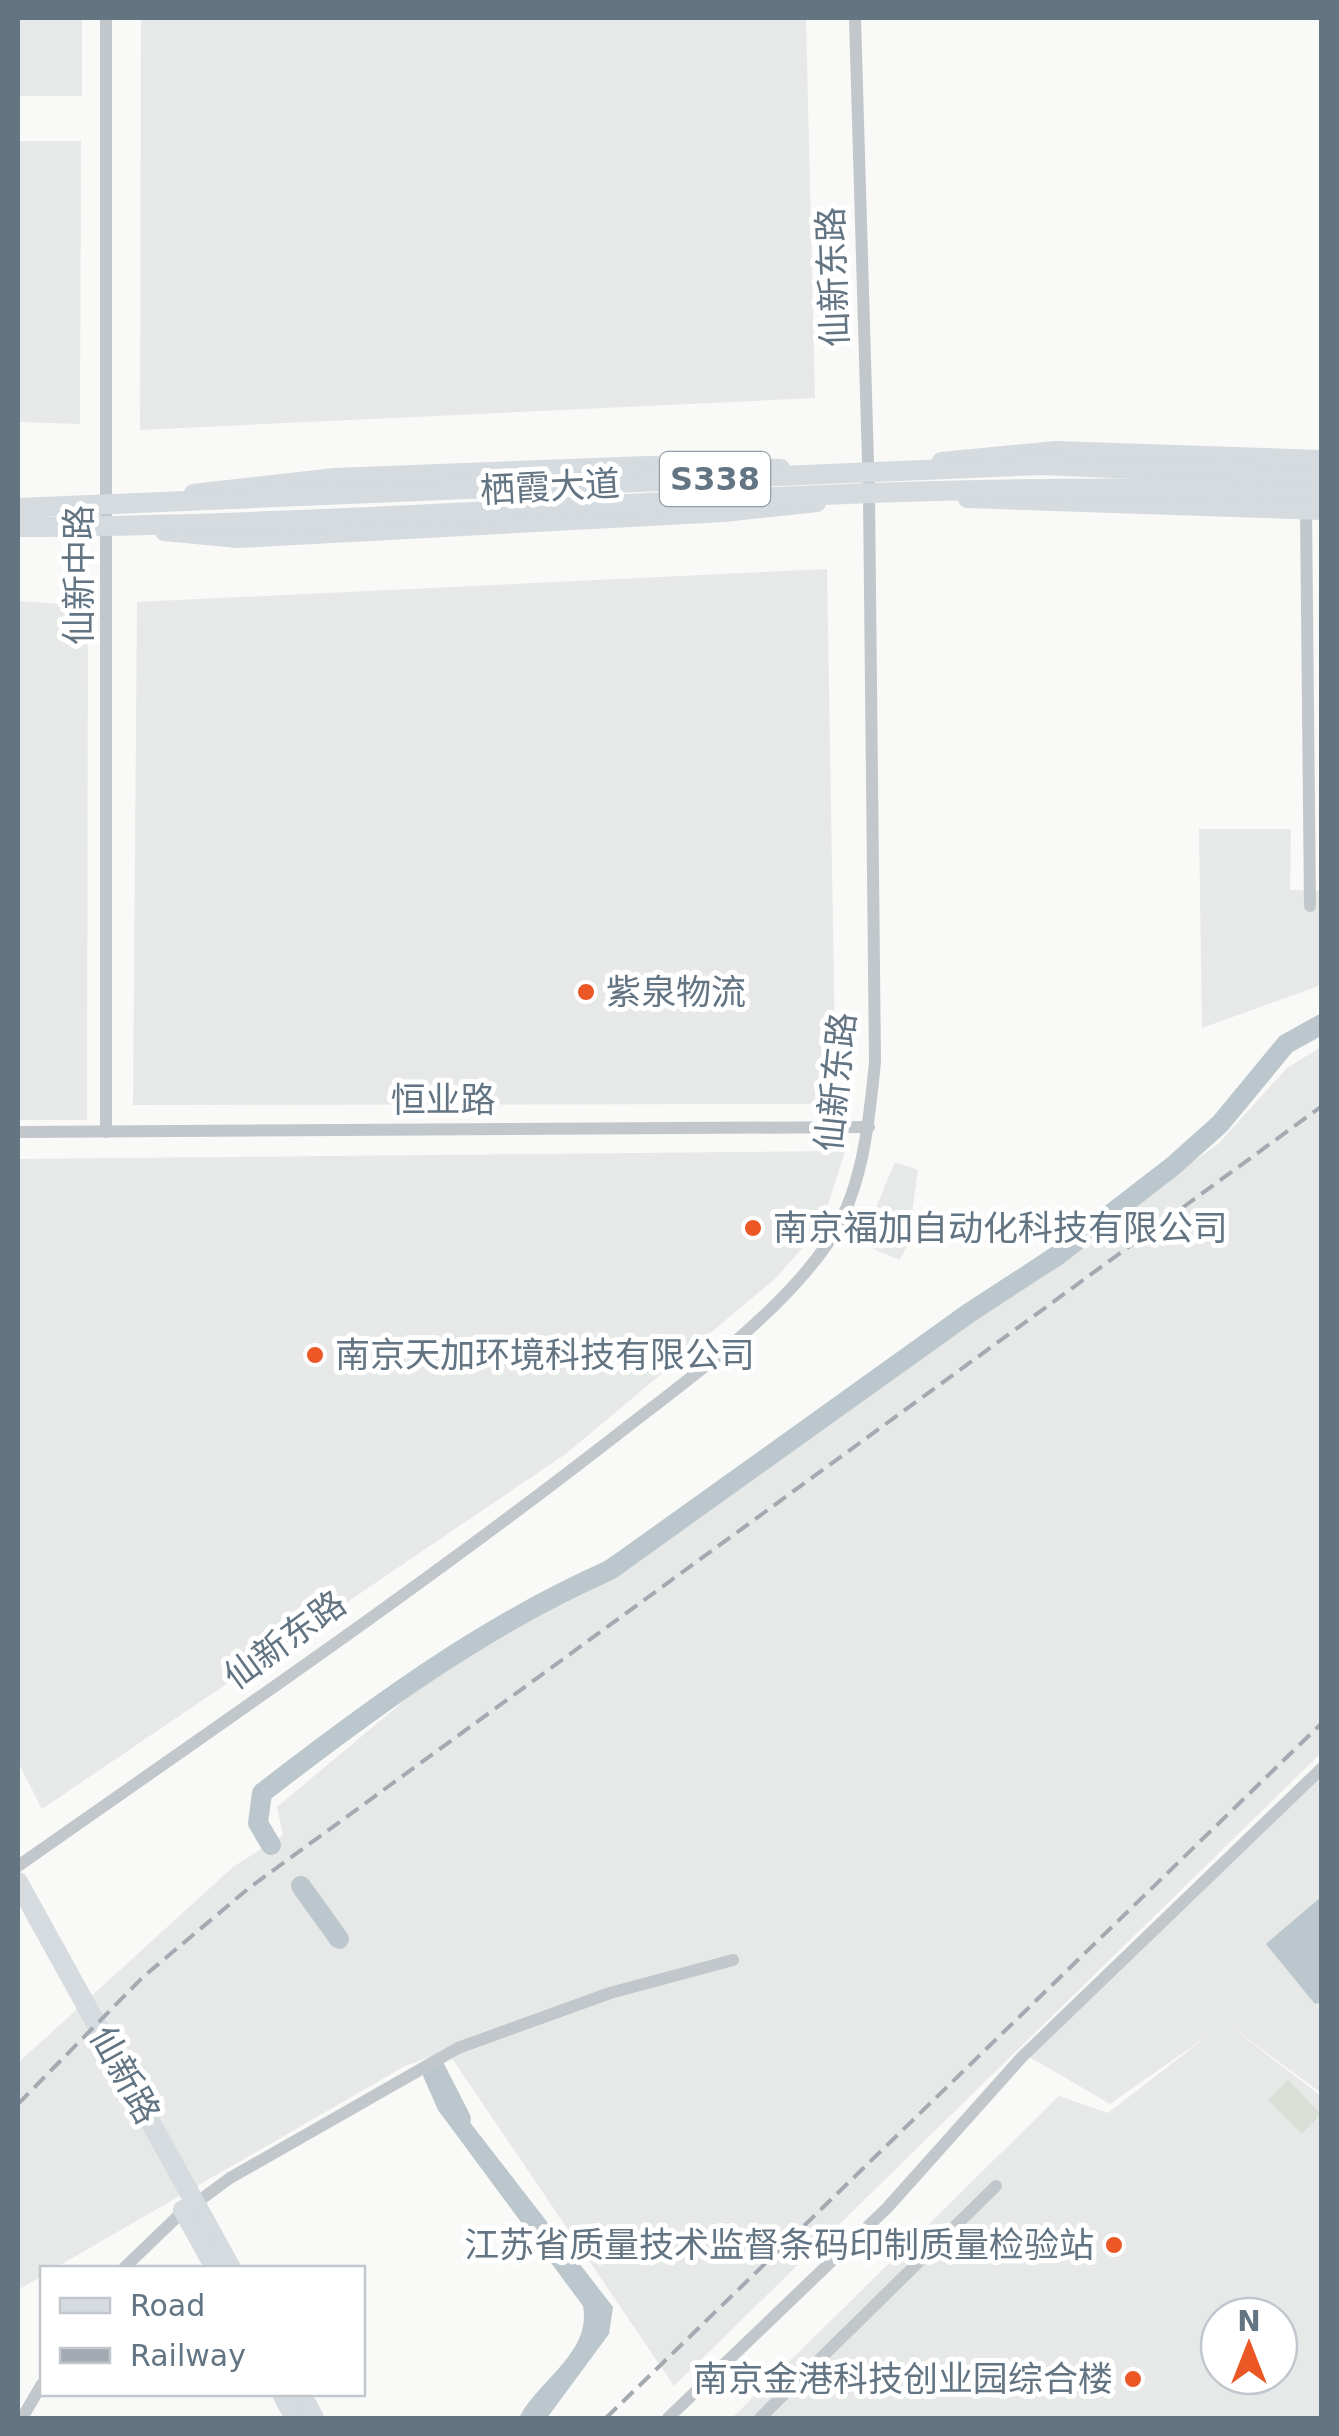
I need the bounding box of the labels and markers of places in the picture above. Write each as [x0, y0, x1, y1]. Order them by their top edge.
place label: 紫泉物流 [606, 972, 746, 1012]
marker: 紫泉物流 [575, 981, 597, 1003]
place label: 南京福加自动化科技有限公司 [773, 1208, 1228, 1248]
marker: 南京福加自动化科技有限公司 [742, 1217, 764, 1239]
place label: 南京天加环境科技有限公司 [335, 1335, 755, 1375]
marker: 南京天加环境科技有限公司 [304, 1344, 326, 1366]
place label: 江苏省质量技术监督条码印制质量检验站 [464, 2225, 1094, 2265]
marker: 江苏省质量技术监督条码印制质量检验站 [1103, 2234, 1125, 2256]
place label: 南京金港科技创业园综合楼 [693, 2359, 1113, 2399]
marker: 南京金港科技创业园综合楼 [1122, 2368, 1144, 2390]

